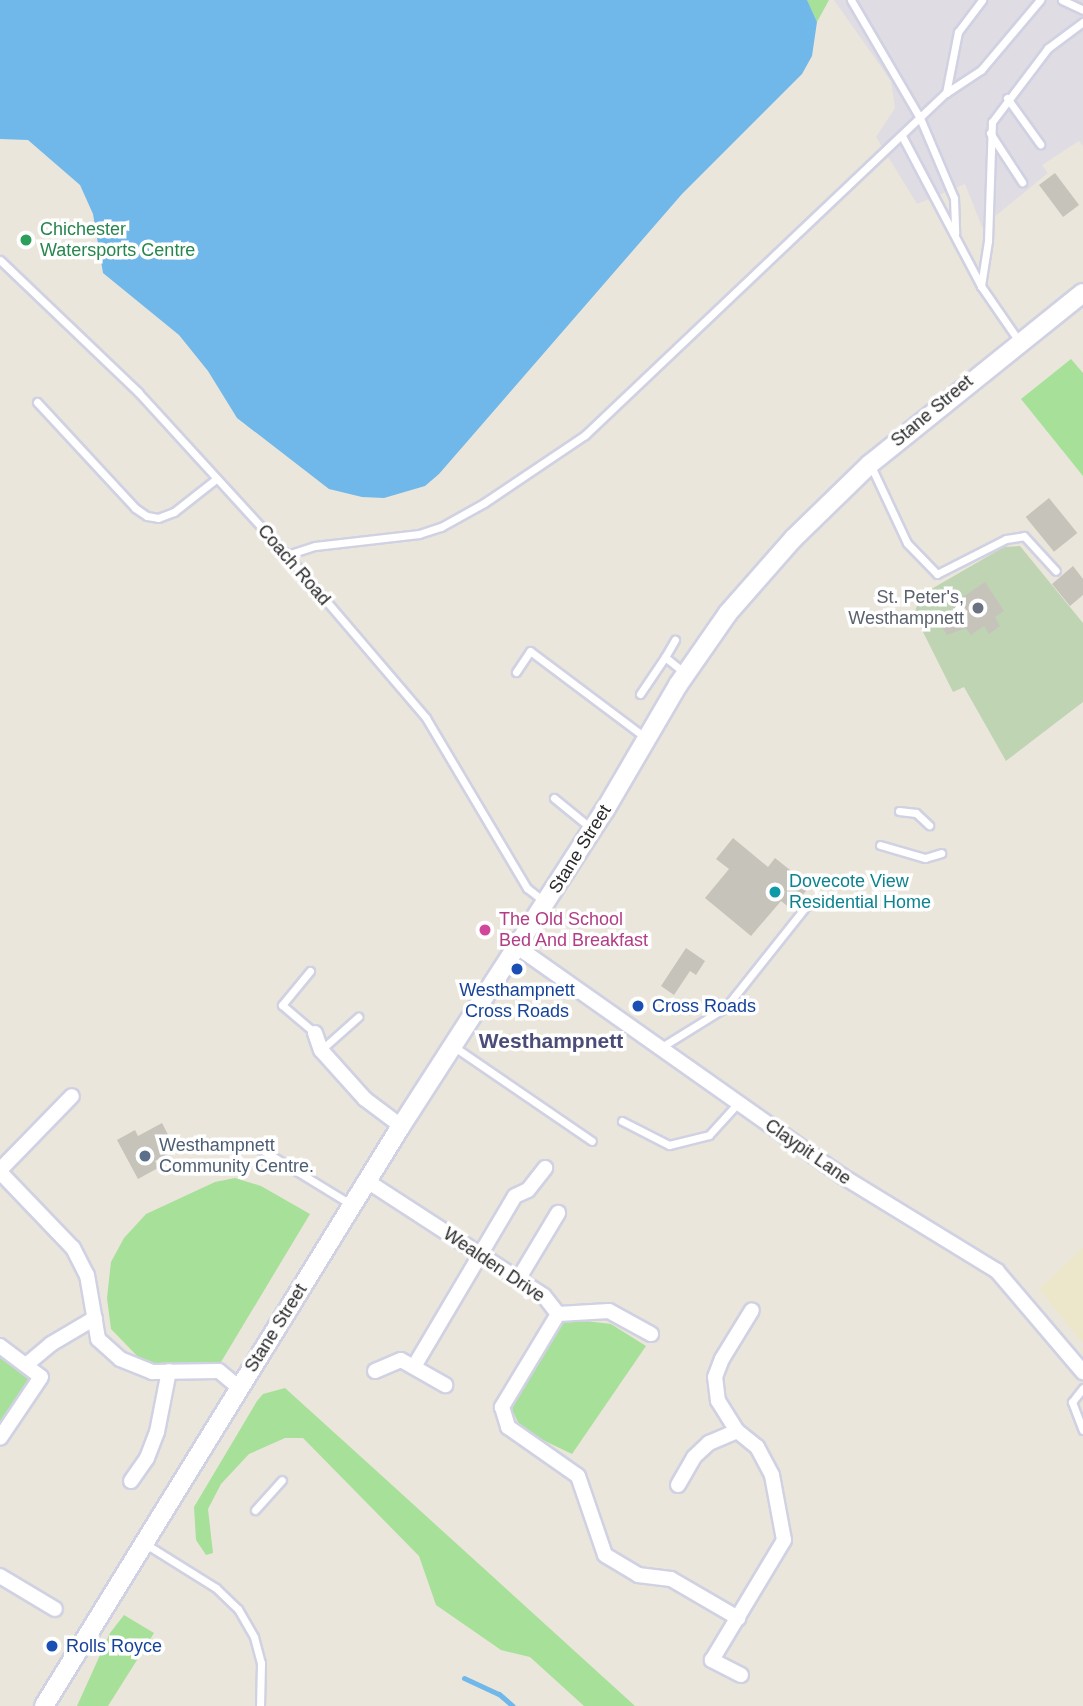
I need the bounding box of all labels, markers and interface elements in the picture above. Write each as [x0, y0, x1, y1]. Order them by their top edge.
place label: Chichester Watersports Centre [40, 219, 195, 262]
marker: Chichester Watersports Centre [18, 232, 34, 248]
street label: Stane Street [887, 371, 977, 451]
street label: Coach Road [253, 520, 335, 610]
place label: St. Peter's, Westhampnett [848, 587, 964, 630]
marker: St. Peter's, Westhampnett [970, 600, 986, 616]
street label: Stane Street [544, 801, 616, 897]
place label: Dovecote View Residential Home [789, 871, 931, 914]
marker: Dovecote View Residential Home [767, 884, 783, 900]
place label: The Old School Bed And Breakfast [499, 909, 649, 951]
marker: The Old School Bed And Breakfast [477, 922, 493, 938]
marker: Westhampnett Cross Roads [509, 961, 525, 977]
place label: Westhampnett Cross Roads [459, 980, 575, 1023]
place label: Cross Roads [652, 995, 756, 1017]
marker: Cross Roads [630, 998, 646, 1014]
district label: Westhampnett [479, 1028, 623, 1054]
street label: Claypit Lane [761, 1114, 855, 1190]
place label: Westhampnett Community Centre. [159, 1135, 314, 1178]
marker: Westhampnett Community Centre. [137, 1148, 153, 1164]
street label: Wealden Drive [439, 1223, 549, 1307]
street label: Stane Street [240, 1280, 312, 1376]
place label: Rolls Royce [66, 1635, 162, 1657]
marker: Rolls Royce [44, 1638, 60, 1654]

